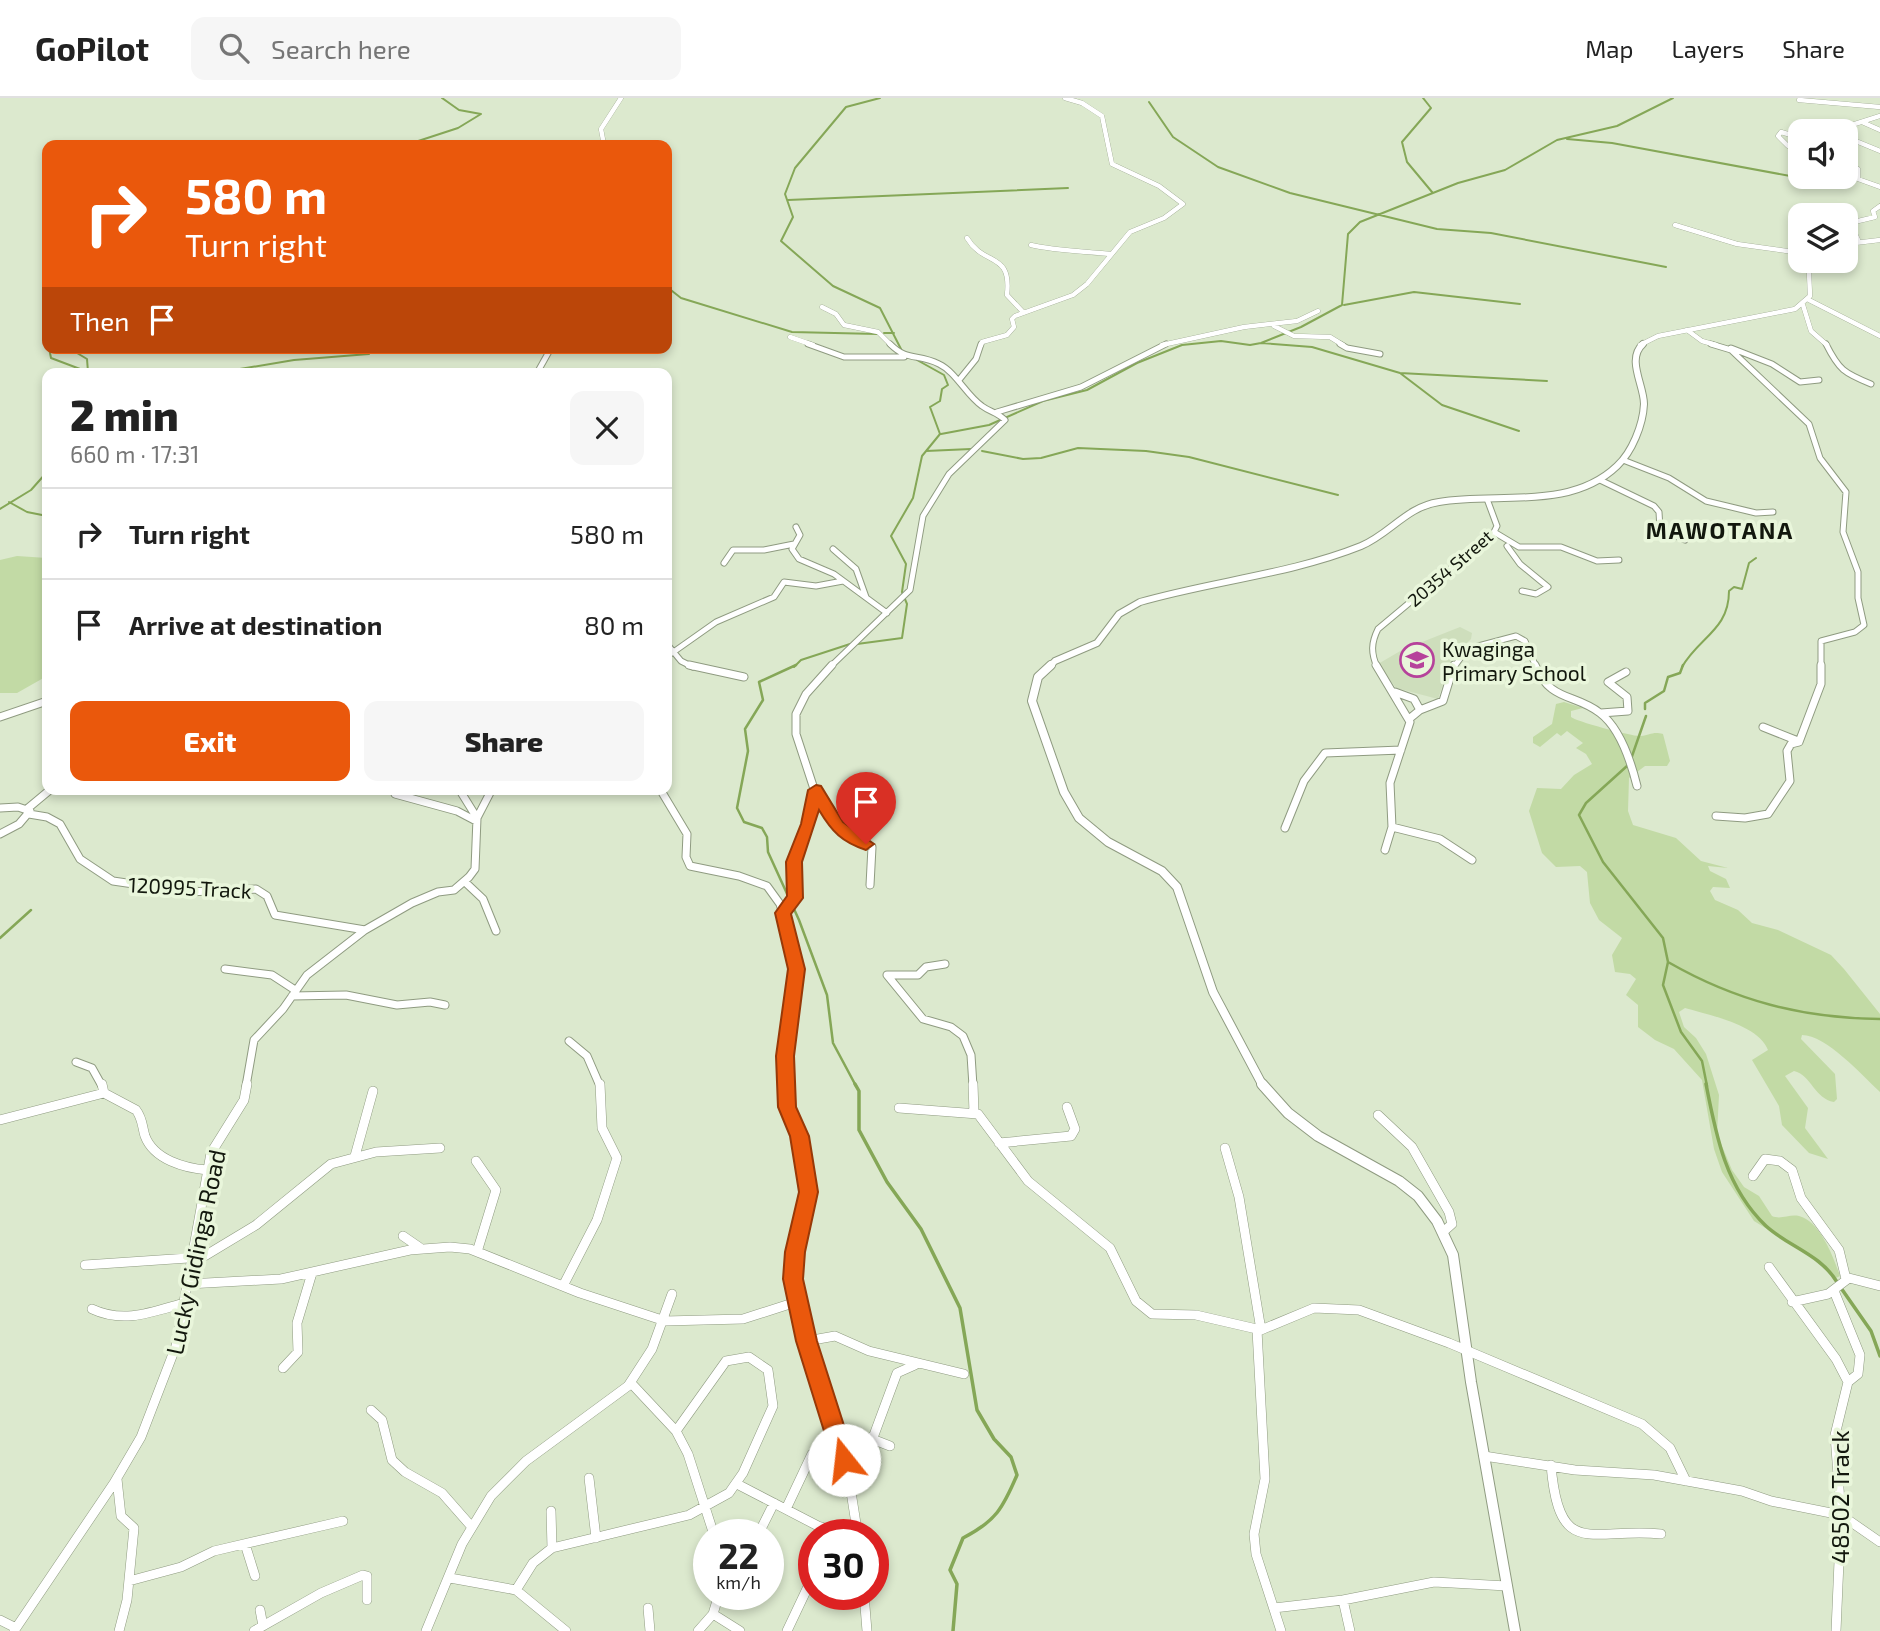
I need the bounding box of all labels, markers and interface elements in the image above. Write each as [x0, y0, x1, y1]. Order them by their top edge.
search box [191, 17, 681, 80]
text: GoPilot [35, 28, 149, 68]
icon: search [215, 29, 253, 67]
text: Search here [271, 33, 411, 64]
text: Map [1585, 34, 1633, 63]
text: Layers [1671, 34, 1744, 63]
text: Share [1782, 34, 1845, 63]
map controls [1788, 119, 1858, 273]
button: sound [1788, 119, 1858, 189]
text: 580 m [185, 165, 327, 224]
icon: right [70, 168, 161, 259]
button: layers [1788, 203, 1858, 273]
text: Turn right [185, 225, 327, 263]
icon: arrive [143, 301, 181, 339]
text: Then [70, 305, 129, 336]
text: 2 min [70, 389, 179, 439]
button: close [570, 391, 644, 465]
text: 660 m · 17:31 [70, 440, 199, 468]
icon: right [70, 515, 108, 553]
district label: MAWOTANA [1646, 516, 1794, 544]
text: Turn right [129, 518, 250, 549]
text: 580 m [570, 518, 644, 549]
street label: 20354 Street [1403, 525, 1497, 611]
icon: arrive [70, 606, 108, 644]
text: Arrive at destination [129, 609, 382, 640]
text: 80 m [584, 609, 644, 640]
place label: Kwaginga Primary School [1442, 636, 1587, 685]
school or university icon: Kwaginga Primary School [1398, 641, 1436, 679]
button: Exit [70, 701, 350, 781]
button: Share [364, 701, 644, 781]
pin [836, 772, 896, 844]
icon: arrive [847, 783, 885, 821]
street label: 120995 Track [128, 871, 253, 903]
street label: Lucky Gidinga Road [159, 1147, 231, 1357]
position arrow [807, 1423, 881, 1497]
street label: 48502 Track [1825, 1430, 1854, 1564]
speed limit sign: 30 [798, 1519, 889, 1610]
text: 22 [718, 1534, 759, 1576]
text: km/h [716, 1571, 761, 1593]

